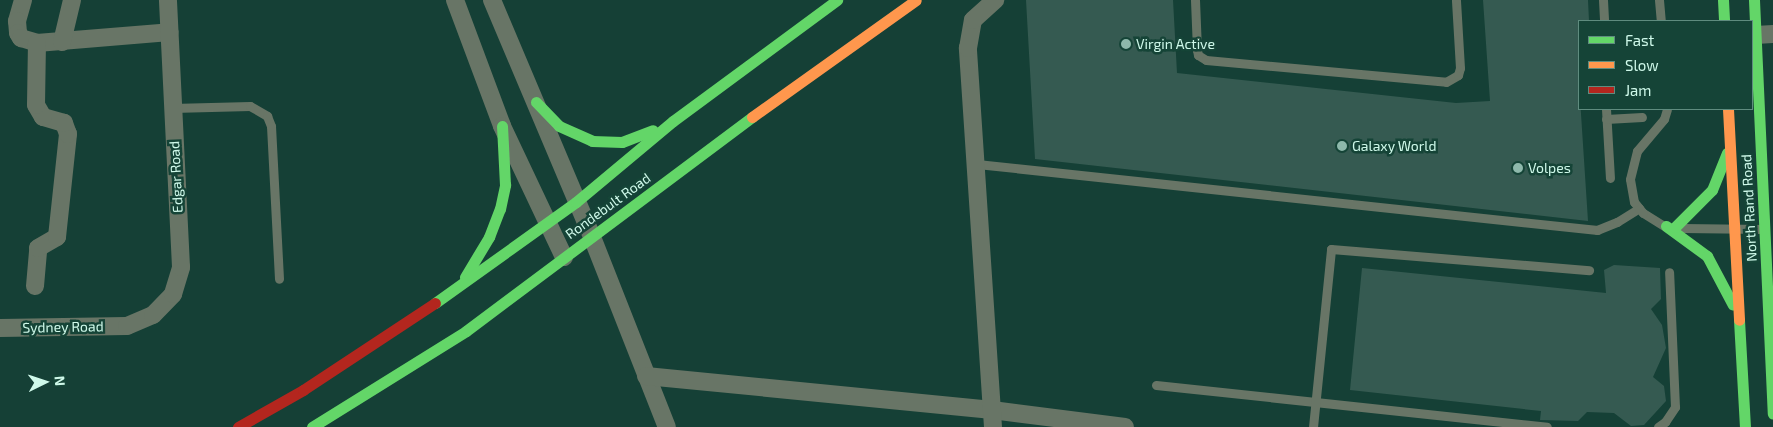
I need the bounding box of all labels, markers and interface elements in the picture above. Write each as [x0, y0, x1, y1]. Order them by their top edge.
legend [1578, 20, 1753, 110]
text: Fast [1625, 31, 1654, 49]
place label: Virgin Active [1136, 36, 1215, 52]
marker: Virgin Active [1120, 38, 1132, 50]
text: Slow [1625, 56, 1659, 74]
text: Jam [1625, 81, 1651, 99]
place label: Galaxy World [1352, 138, 1437, 154]
street label: Edgar Road [166, 140, 186, 214]
marker: Galaxy World [1336, 140, 1348, 152]
street label: North Rand Road [1738, 154, 1760, 262]
place label: Volpes [1528, 160, 1571, 176]
marker: Volpes [1512, 162, 1524, 174]
street label: Rondebult Road [562, 170, 654, 242]
street label: Sydney Road [22, 318, 104, 336]
north arrow [20, 357, 70, 407]
text: N [52, 375, 69, 387]

